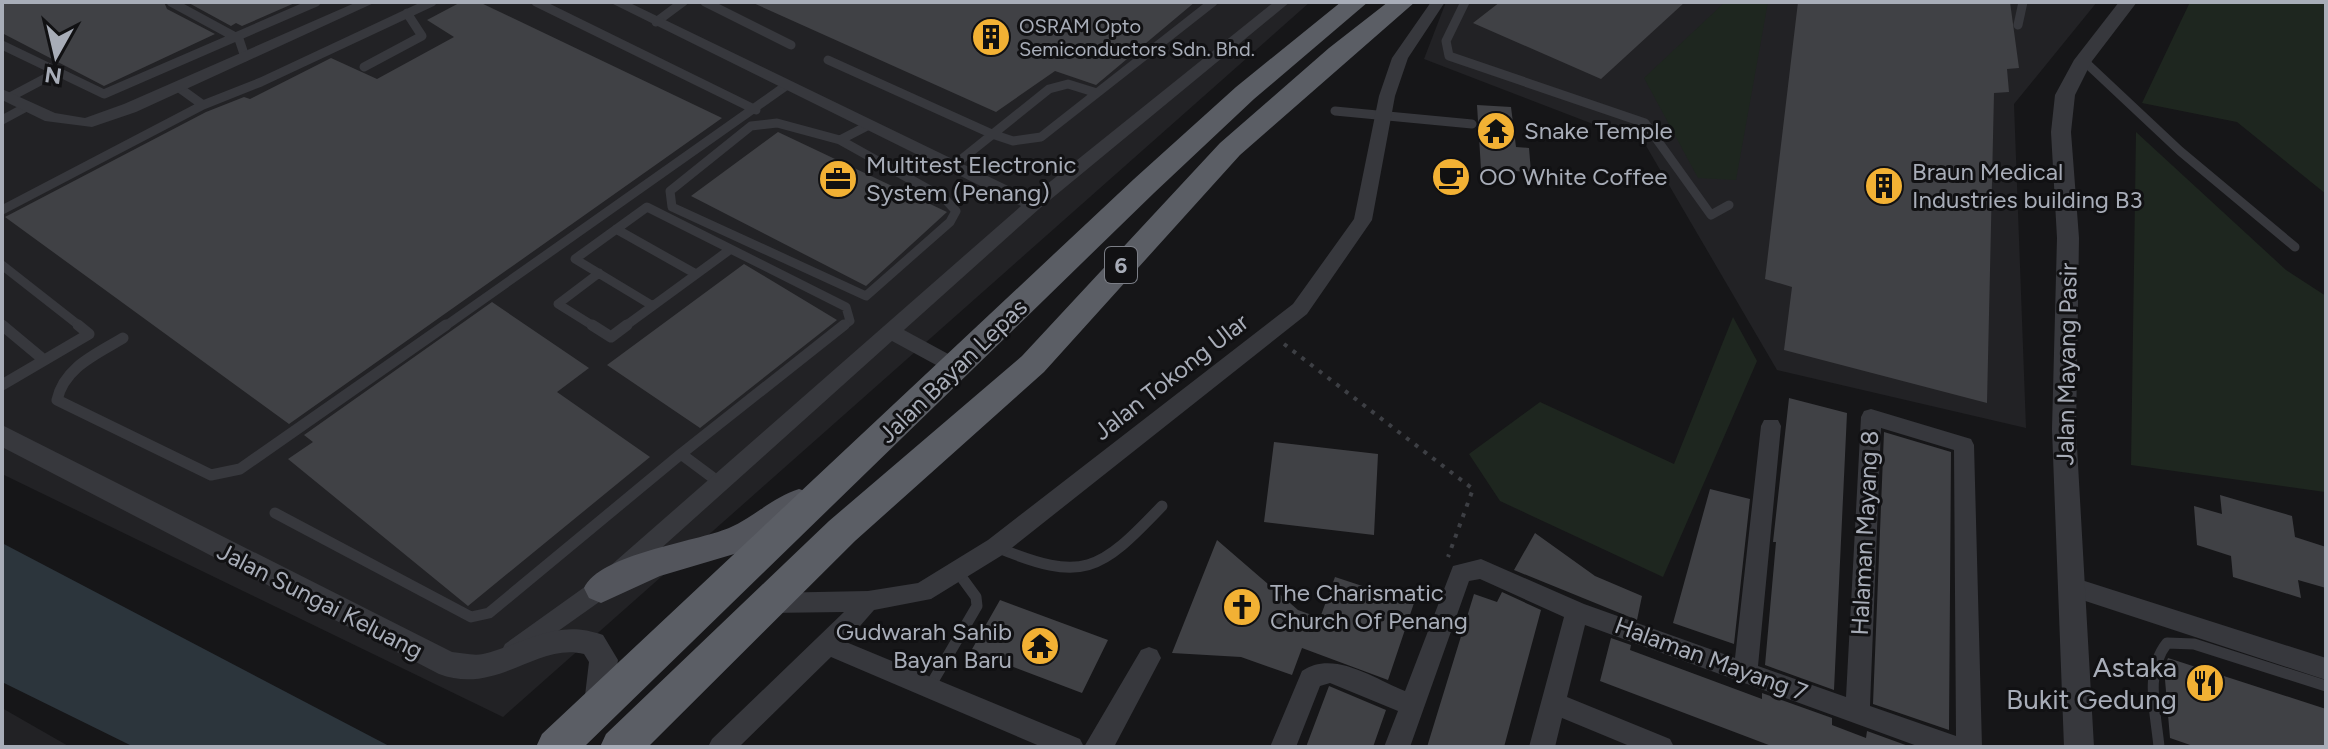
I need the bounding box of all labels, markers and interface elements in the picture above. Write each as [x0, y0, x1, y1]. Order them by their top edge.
place label: OSRAM Opto Semiconductors Sdn. Bhd. [1019, 14, 1255, 61]
north arrow [16, 16, 96, 96]
building icon: OSRAM Opto Semiconductors Sdn. Bhd. [970, 16, 1012, 58]
text: N [43, 61, 64, 90]
temple icon: Snake Temple [1475, 110, 1517, 152]
place label: Snake Temple [1524, 116, 1673, 145]
place label: Multitest Electronic System (Penang) [866, 150, 1077, 207]
cafe icon: OO White Coffee [1430, 156, 1472, 198]
place label: Braun Medical Industries building B3 [1912, 157, 2143, 214]
office icon: Multitest Electronic System (Penang) [817, 158, 859, 200]
place label: OO White Coffee [1479, 162, 1667, 191]
building icon: Braun Medical Industries building B3 [1863, 165, 1905, 207]
road number: 6 [1105, 247, 1137, 283]
street label: Jalan Mayang Pasir [2050, 262, 2083, 466]
street label: Jalan Bayan Lepas [872, 292, 1033, 449]
street label: Jalan Tokong Ular [1088, 307, 1254, 446]
street label: Halaman Mayang 8 [1845, 430, 1884, 636]
street label: Jalan Sungai Keluang [213, 536, 428, 665]
place label: The Charismatic Church Of Penang [1270, 578, 1468, 635]
church icon: The Charismatic Church Of Penang [1221, 586, 1263, 628]
street label: Halaman Mayang 7 [1611, 610, 1812, 707]
place label: Gudwarah Sahib Bayan Baru [836, 617, 1012, 674]
temple icon: Gudwarah Sahib Bayan Baru [1019, 625, 1061, 667]
place label: Astaka Bukit Gedung [2006, 650, 2177, 716]
restaurant icon: Astaka Bukit Gedung [2184, 662, 2226, 704]

